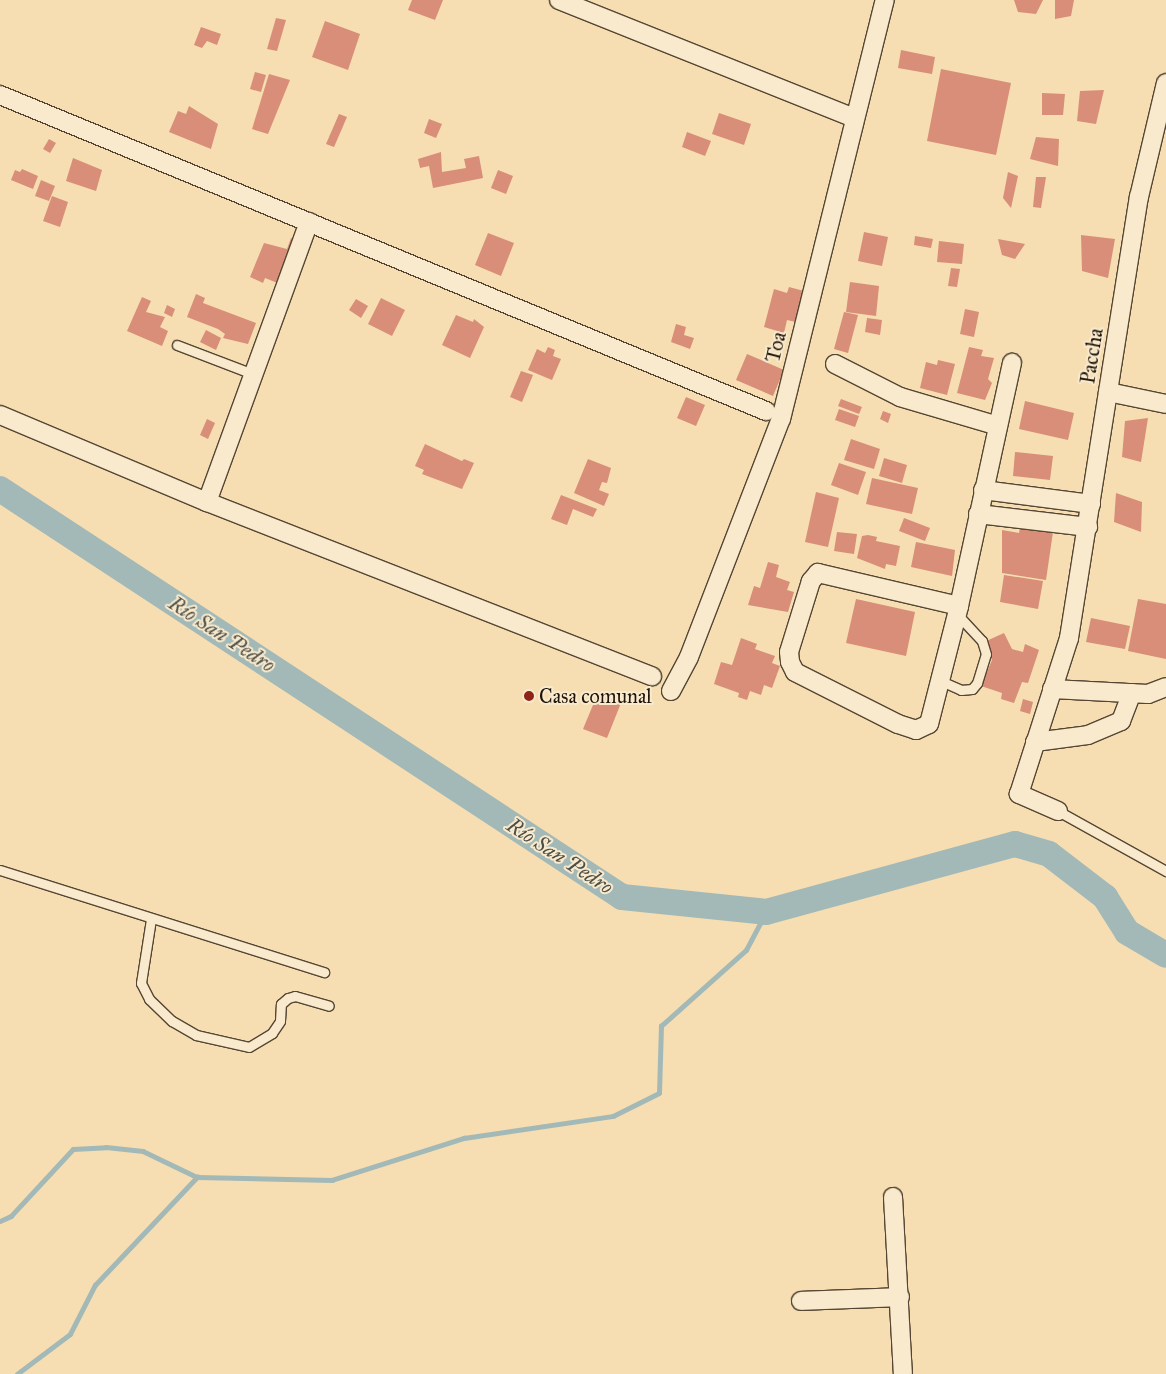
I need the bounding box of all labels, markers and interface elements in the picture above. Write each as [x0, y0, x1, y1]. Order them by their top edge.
street label: Paccha [1076, 326, 1108, 386]
street label: Toa [761, 329, 791, 365]
water label: Río San Pedro [164, 590, 280, 678]
place label: Casa comunal [539, 684, 652, 708]
marker: Casa comunal [523, 690, 535, 702]
water label: Río San Pedro [502, 812, 618, 900]

